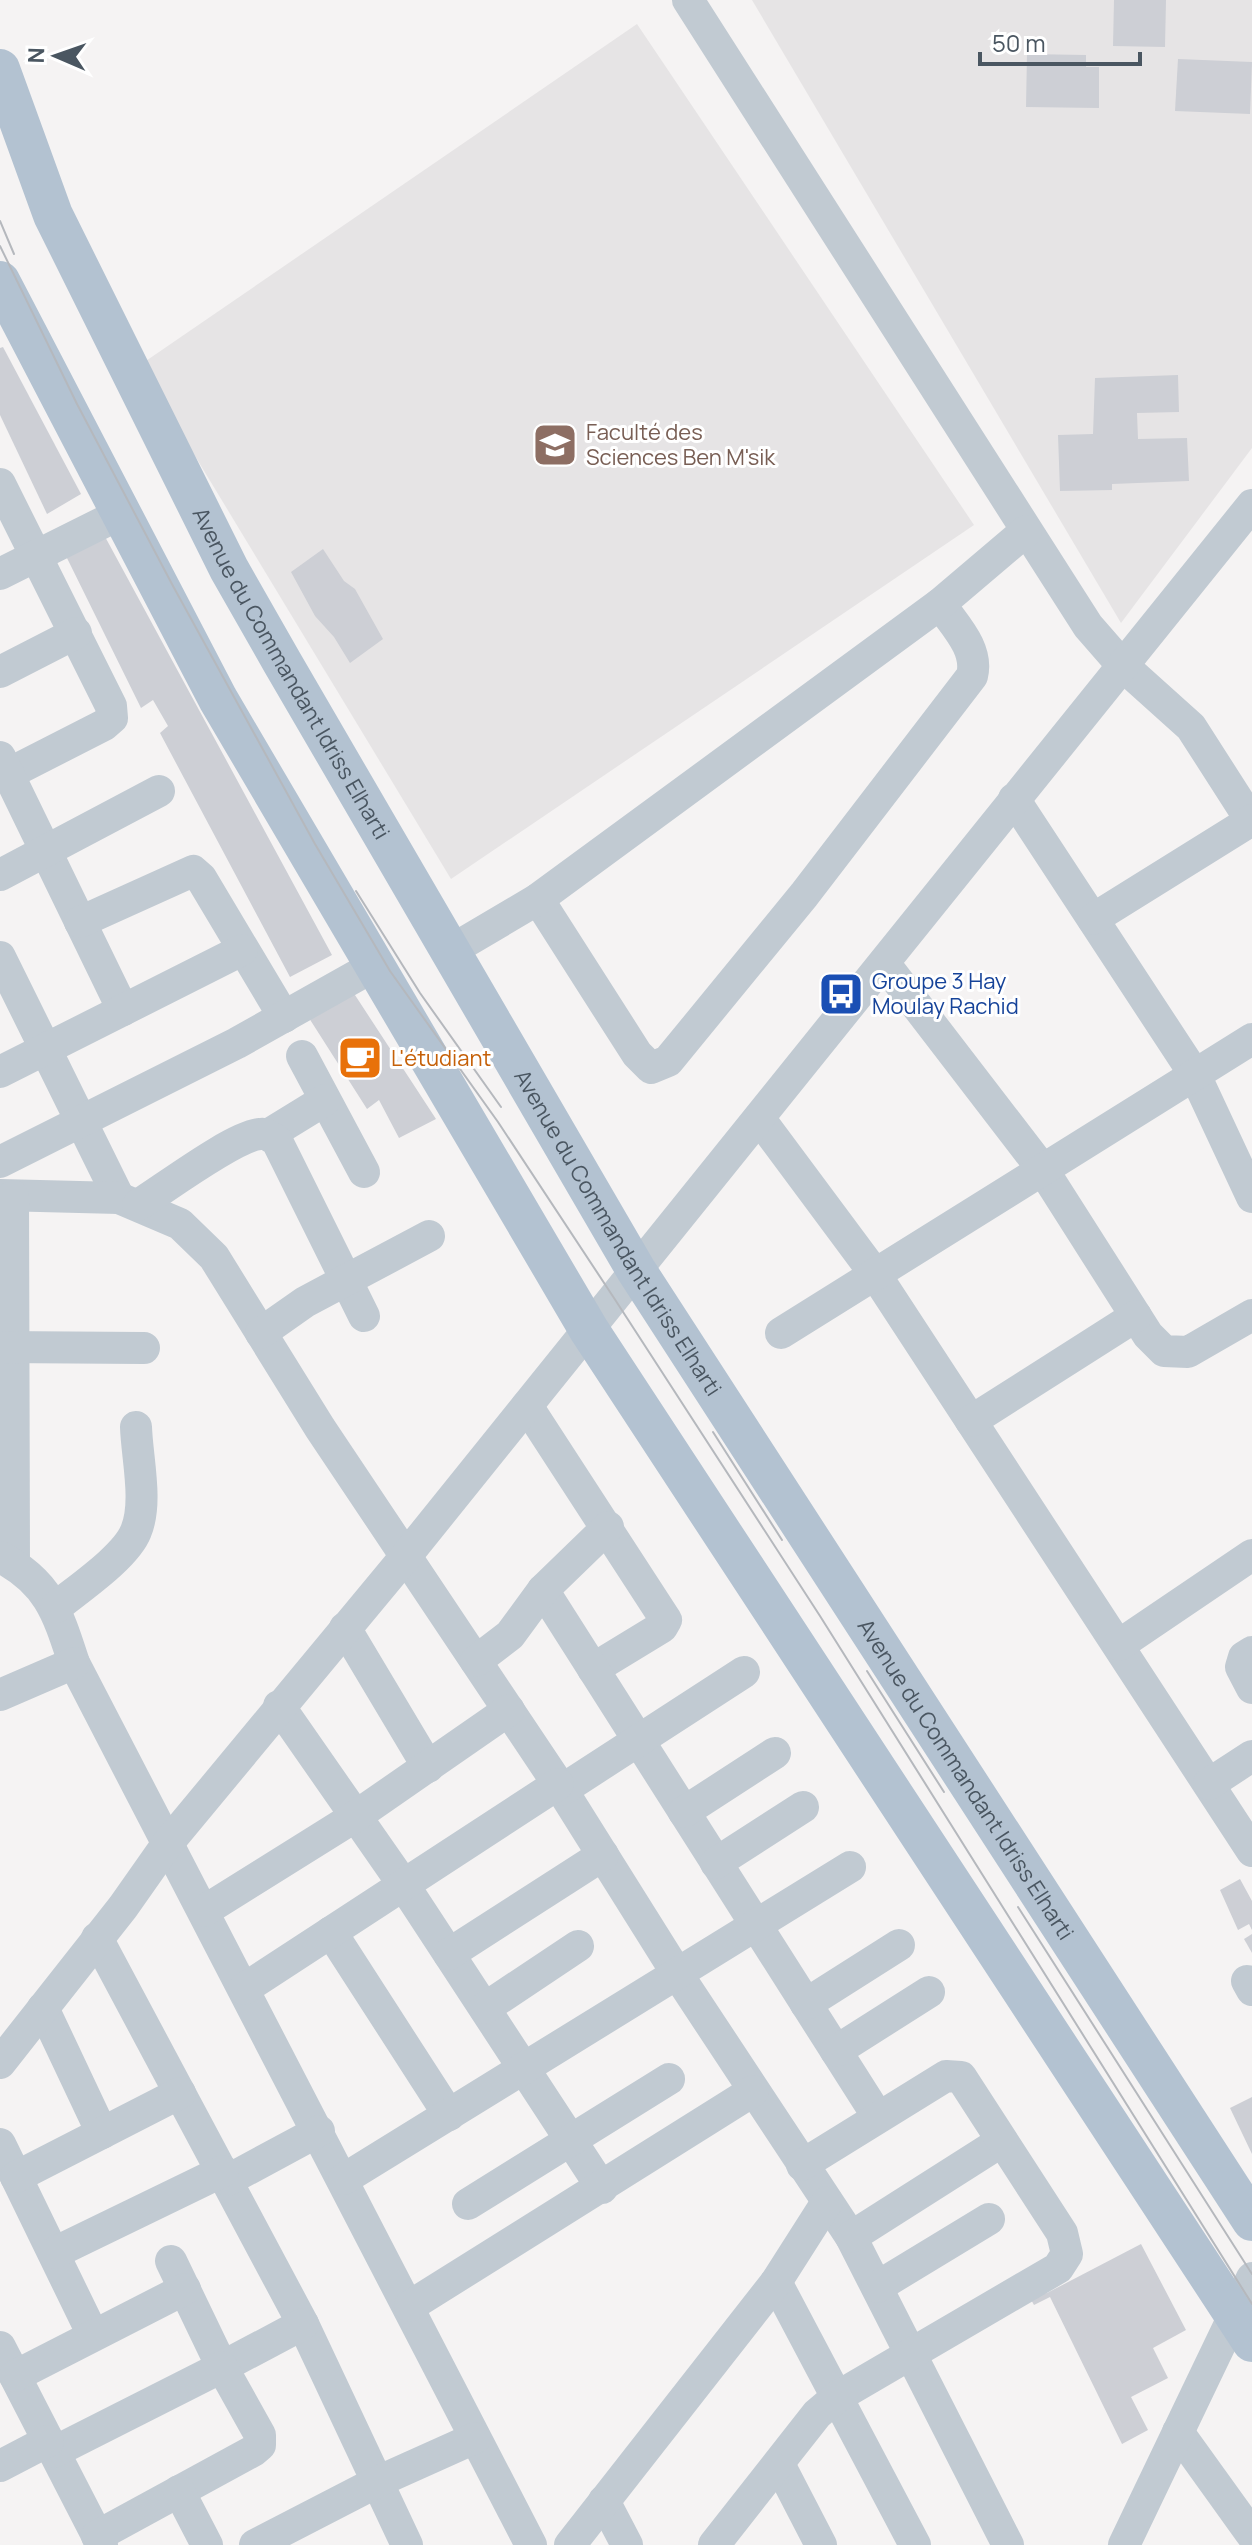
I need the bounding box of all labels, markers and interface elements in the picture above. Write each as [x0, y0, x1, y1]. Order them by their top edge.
north arrow [16, 16, 96, 96]
scale bar [980, 16, 1140, 66]
text: 50 m [992, 26, 1046, 59]
text: N [21, 47, 51, 64]
place label: Faculté des Sciences Ben M'sik [586, 417, 776, 472]
school or university icon: Faculté des Sciences Ben M'sik [531, 421, 579, 469]
street label: Avenue du Commandant Idriss Elharti [186, 502, 397, 845]
place label: Groupe 3 Hay Moulay Rachid [872, 966, 1019, 1021]
bus stop icon: Groupe 3 Hay Moulay Rachid [817, 970, 865, 1018]
cafe icon: L'étudiant [336, 1034, 384, 1082]
place label: L'étudiant [391, 1043, 491, 1073]
street label: Avenue du Commandant Idriss Elharti [507, 1064, 729, 1402]
street label: Avenue du Commandant Idriss Elharti [851, 1613, 1081, 1946]

